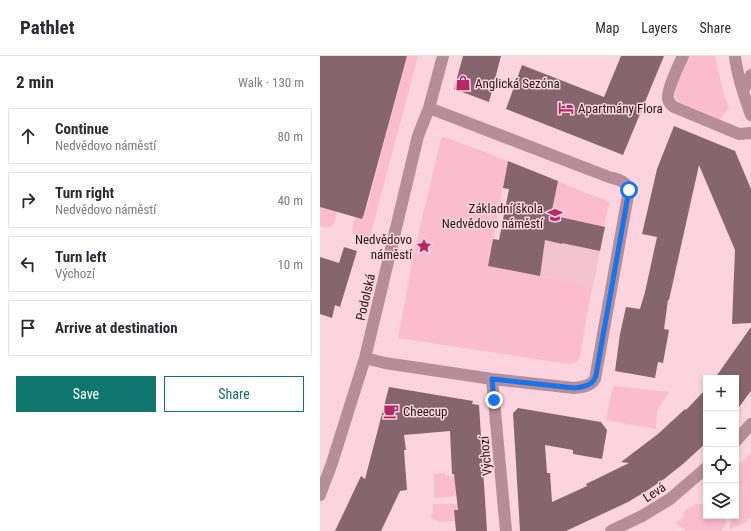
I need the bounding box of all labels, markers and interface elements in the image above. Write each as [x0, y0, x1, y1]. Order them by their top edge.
text: Pathlet [20, 16, 75, 39]
text: Map [595, 20, 619, 36]
text: Layers [641, 20, 678, 36]
text: Share [700, 20, 731, 36]
text: 2 min [16, 72, 54, 92]
shop icon: Anglická Sezóna [454, 74, 472, 92]
text: Walk · 130 m [238, 75, 304, 90]
place label: Anglická Sezóna [475, 76, 560, 91]
hotel icon: Apartmány Flora [557, 99, 575, 117]
place label: Apartmány Flora [578, 101, 663, 116]
text: Continue [55, 120, 109, 138]
icon: ahead [17, 125, 39, 147]
text: 80 m [277, 129, 303, 144]
text: Nedvědovo náměstí [55, 138, 156, 153]
route start [620, 181, 638, 199]
text: Turn right [55, 184, 114, 202]
icon: right [17, 189, 39, 211]
text: 40 m [277, 193, 303, 208]
place label: Základní škola Nedvědovo náměstí [442, 201, 544, 231]
text: Nedvědovo náměstí [55, 202, 156, 217]
school or university icon: Základní škola Nedvědovo náměstí [546, 206, 564, 224]
place label: Nedvědovo náměstí [355, 232, 413, 262]
place icon: Nedvědovo náměstí [415, 237, 433, 255]
text: Turn left [55, 248, 106, 266]
icon: left [17, 253, 39, 275]
text: 10 m [277, 257, 303, 272]
text: Výchozí [55, 266, 95, 281]
street label: Podolská [353, 272, 378, 322]
icon: arrive [17, 317, 39, 339]
text: Arrive at destination [55, 319, 178, 337]
map controls [703, 375, 739, 519]
button: + [703, 375, 739, 411]
button: Save [16, 376, 156, 412]
button: Share [164, 376, 304, 412]
route end [485, 391, 503, 409]
cafe icon: Cheecup [382, 402, 400, 420]
place label: Cheecup [403, 404, 448, 419]
button: − [703, 411, 739, 447]
street label: Výchozí [476, 434, 495, 477]
button: locate [703, 447, 739, 483]
street label: Levá [640, 480, 668, 505]
button: layers [703, 483, 739, 519]

